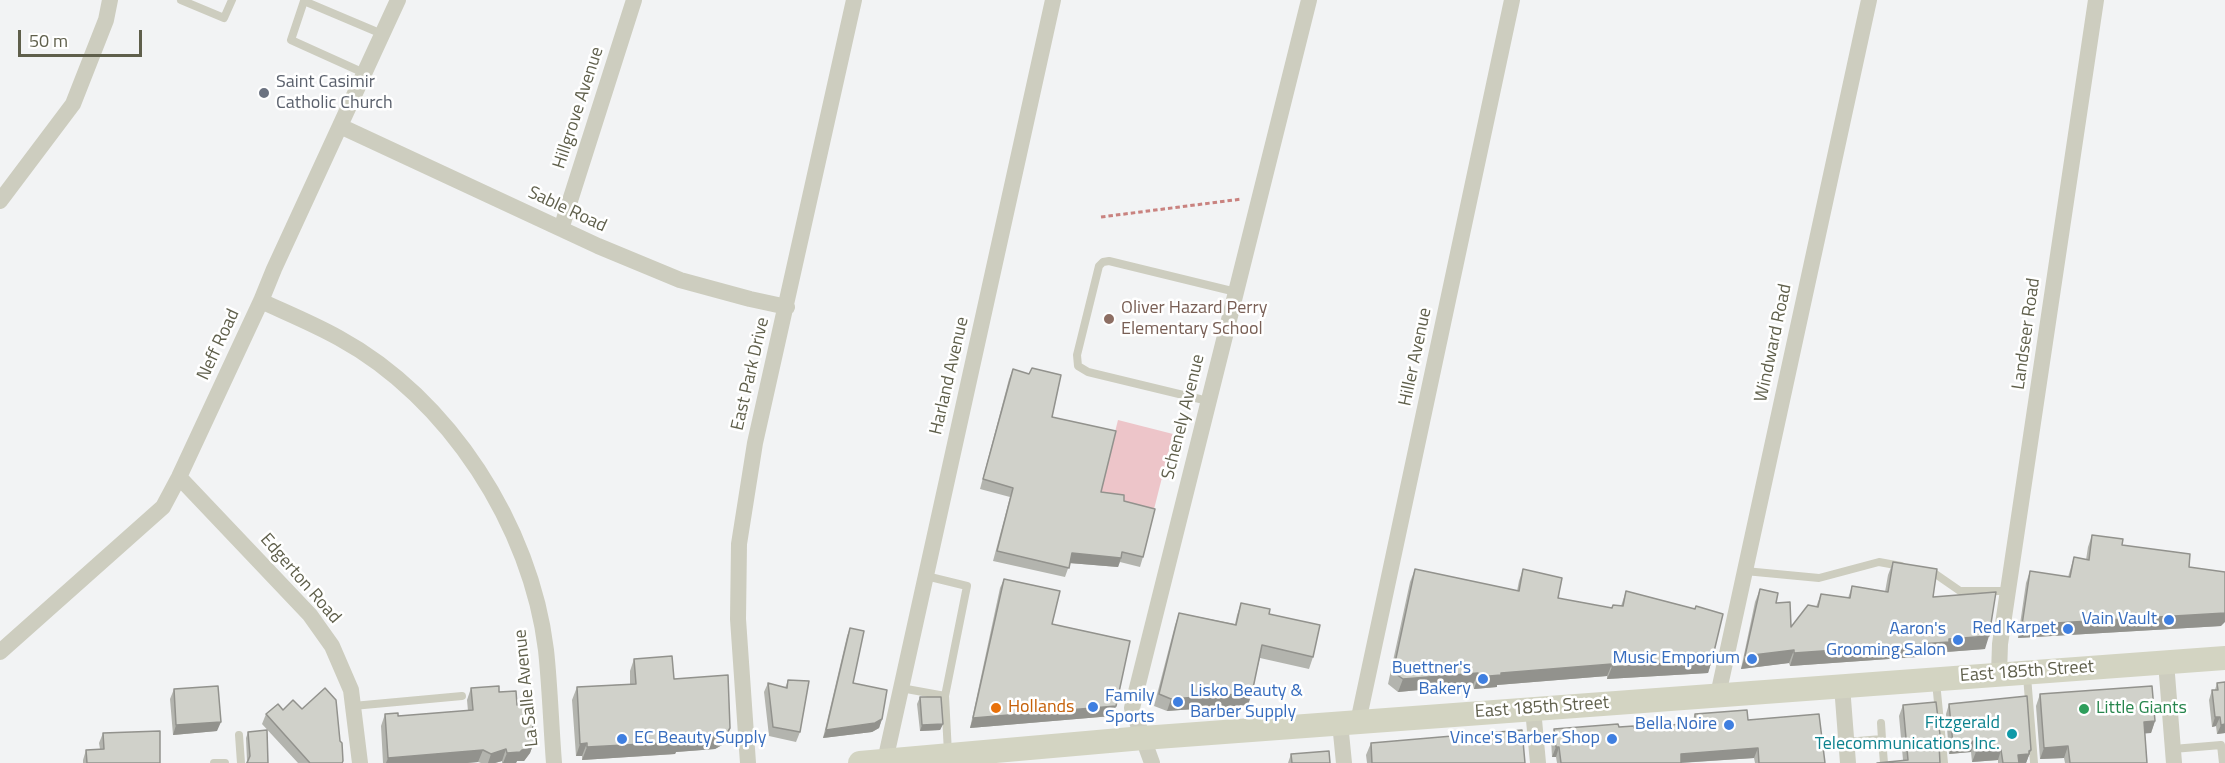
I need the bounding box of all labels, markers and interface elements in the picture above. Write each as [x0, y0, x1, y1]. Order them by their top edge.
scale bar [21, 18, 146, 56]
text: 50 m [29, 27, 68, 54]
street label: Hillgrove Avenue [549, 44, 609, 172]
place label: Saint Casimir Catholic Church [276, 72, 393, 115]
marker: Saint Casimir Catholic Church [257, 86, 271, 100]
street label: Sable Road [524, 182, 610, 238]
street label: Landseer Road [2008, 277, 2046, 391]
street label: Windward Road [1751, 282, 1797, 404]
place label: Oliver Hazard Perry Elementary School [1121, 298, 1267, 340]
street label: Neff Road [193, 306, 245, 384]
street label: Hiller Avenue [1395, 306, 1437, 408]
marker: Oliver Hazard Perry Elementary School [1102, 312, 1116, 326]
street label: East Park Drive [727, 315, 775, 433]
street label: Harland Avenue [926, 315, 974, 437]
street label: Schenely Avenue [1158, 352, 1210, 482]
street label: Edgerton Road [255, 530, 345, 628]
place label: Vain Vault [2081, 609, 2157, 631]
marker: Vain Vault [2162, 613, 2176, 627]
place label: Red Karpet [1972, 618, 2056, 640]
place label: Aaron's Grooming Salon [1826, 619, 1946, 662]
marker: Red Karpet [2061, 622, 2075, 636]
street label: La Salle Avenue [510, 628, 544, 748]
marker: Aaron's Grooming Salon [1951, 633, 1965, 647]
place label: Music Emporium [1612, 648, 1740, 670]
marker: Music Emporium [1745, 652, 1759, 666]
street label: East 185th Street [1959, 657, 2095, 687]
place label: Buettner's Bakery [1392, 658, 1471, 700]
marker: Buettner's Bakery [1476, 672, 1490, 686]
place label: Lisko Beauty & Barber Supply [1190, 681, 1303, 724]
place label: Family Sports [1105, 686, 1155, 728]
street label: East 185th Street [1474, 693, 1610, 723]
marker: Lisko Beauty & Barber Supply [1171, 695, 1185, 709]
place label: Hollands [1008, 697, 1074, 719]
place label: Little Giants [2096, 698, 2187, 720]
marker: Family Sports [1086, 700, 1100, 714]
marker: Hollands [989, 701, 1003, 715]
marker: Little Giants [2077, 702, 2091, 716]
place label: Fitzgerald Telecommunications Inc. [1815, 713, 2000, 756]
place label: Bella Noire [1635, 714, 1717, 736]
marker: Bella Noire [1722, 718, 1736, 732]
marker: Fitzgerald Telecommunications Inc. [2005, 727, 2019, 741]
place label: EC Beauty Supply [634, 728, 766, 750]
place label: Vince's Barber Shop [1450, 728, 1600, 750]
marker: EC Beauty Supply [615, 732, 629, 746]
marker: Vince's Barber Shop [1605, 732, 1619, 746]

